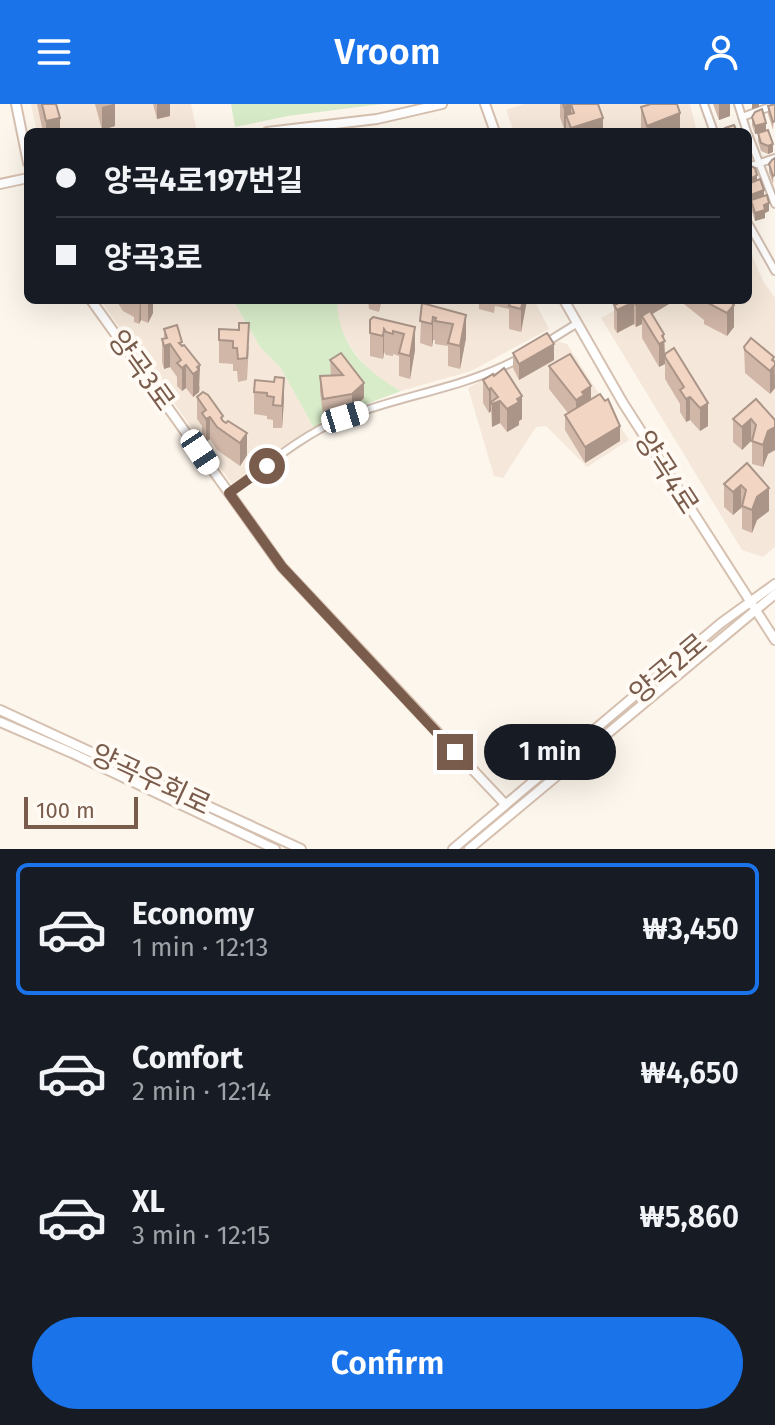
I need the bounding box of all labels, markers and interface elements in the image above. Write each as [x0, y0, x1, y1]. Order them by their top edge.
icon: menu [32, 30, 76, 74]
text: Vroom [335, 30, 440, 74]
icon: person [699, 30, 743, 74]
text: 양곡4로197번길 [104, 163, 303, 199]
text: 양곡3로 [104, 240, 202, 276]
street label: 양곡3로 [101, 324, 182, 417]
car [319, 399, 371, 435]
car [177, 425, 223, 479]
street label: 양곡4로 [628, 425, 706, 520]
route start [249, 448, 285, 484]
street label: 양곡2로 [623, 626, 714, 710]
callout: 1 min [483, 724, 615, 780]
route end [437, 734, 473, 770]
text: 1 min [519, 736, 581, 767]
street label: 양곡우회로 [85, 737, 216, 822]
scale bar [24, 793, 138, 829]
text: 100 m [36, 797, 95, 824]
icon: car [36, 893, 108, 965]
text: Economy [132, 896, 254, 932]
text: ₩3,450 [642, 911, 739, 947]
text: 1 min · 12:13 [132, 932, 269, 963]
icon: car [36, 1037, 108, 1109]
text: Comfort [132, 1040, 243, 1076]
text: ₩4,650 [641, 1055, 739, 1091]
text: 2 min · 12:14 [132, 1076, 271, 1107]
icon: car [36, 1181, 108, 1253]
text: XL [132, 1184, 165, 1220]
text: ₩5,860 [640, 1199, 739, 1235]
text: 3 min · 12:15 [132, 1220, 270, 1251]
button: Confirm [32, 1317, 743, 1409]

